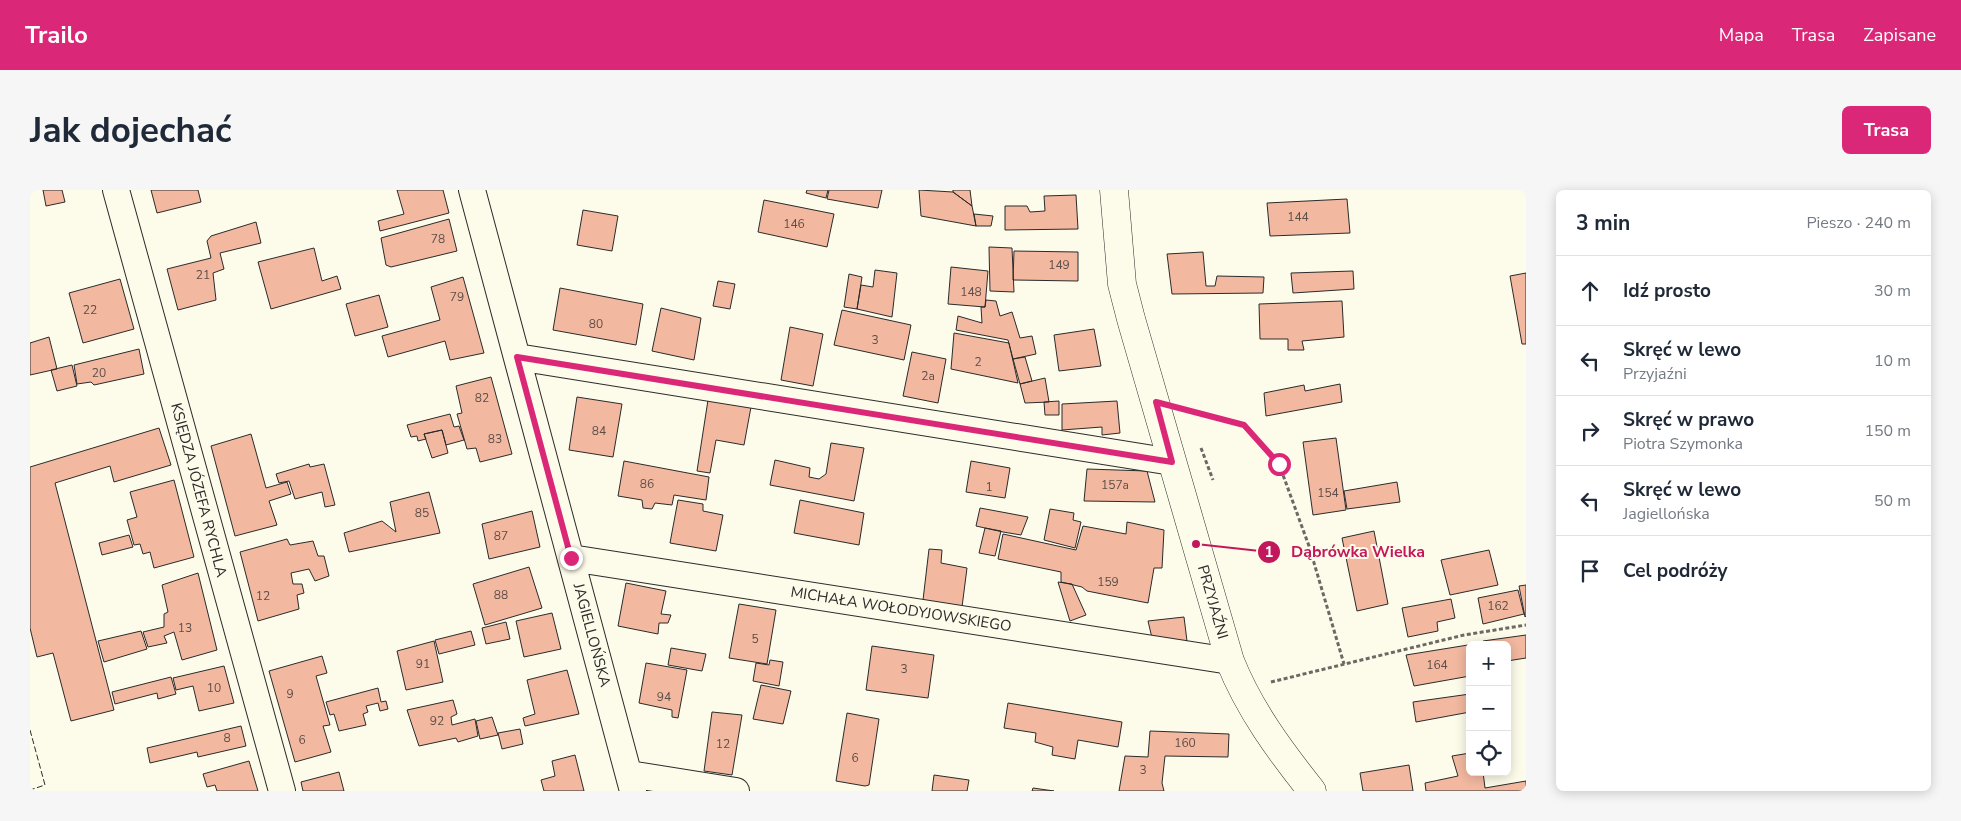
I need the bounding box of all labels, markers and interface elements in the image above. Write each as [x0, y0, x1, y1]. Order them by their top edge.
text: Trailo [25, 19, 88, 51]
text: Mapa [1719, 23, 1764, 47]
text: Trasa [1792, 23, 1835, 47]
text: Zapisane [1863, 23, 1936, 47]
button: Trasa [1842, 106, 1931, 154]
text: Jak dojechać [30, 107, 232, 154]
house number: 144 [1287, 209, 1309, 225]
text: 3 min [1576, 209, 1630, 237]
text: Pieszo · 240 m [1806, 212, 1911, 234]
house number: 146 [783, 216, 805, 232]
house number: 78 [431, 231, 445, 247]
house number: 149 [1048, 257, 1070, 273]
house number: 21 [196, 267, 210, 283]
icon: ahead [1576, 277, 1604, 305]
text: Idź prosto [1623, 278, 1711, 304]
text: 30 m [1874, 280, 1911, 302]
house number: 148 [960, 284, 982, 300]
house number: 79 [450, 289, 464, 305]
house number: 22 [83, 302, 97, 318]
house number: 80 [589, 316, 603, 332]
house number: 3 [871, 332, 879, 348]
text: Skręć w lewo [1623, 337, 1741, 363]
icon: left [1576, 347, 1604, 375]
text: 10 m [1874, 350, 1911, 372]
house number: 2 [974, 354, 982, 370]
text: Przyjaźni [1623, 363, 1687, 385]
house number: 20 [92, 365, 106, 381]
house number: 2a [921, 368, 935, 384]
house number: 82 [475, 390, 489, 406]
street label: KSIĘDZA JÓZEFA RYCHLA [166, 400, 233, 579]
text: Skręć w prawo [1623, 407, 1754, 433]
icon: right [1576, 417, 1604, 445]
text: 150 m [1864, 420, 1911, 442]
house number: 84 [592, 423, 606, 439]
house number: 83 [488, 431, 502, 447]
text: Piotra Szymonka [1623, 433, 1743, 455]
route start [1268, 453, 1291, 476]
house number: 86 [640, 476, 654, 492]
house number: 157a [1101, 477, 1129, 493]
text: Skręć w lewo [1623, 477, 1741, 503]
house number: 1 [985, 479, 993, 495]
house number: 154 [1317, 485, 1339, 501]
icon: left [1576, 487, 1604, 515]
text: 50 m [1874, 490, 1911, 512]
text: Jagiellońska [1623, 503, 1710, 525]
house number: 85 [415, 505, 429, 521]
house number: 87 [494, 528, 508, 544]
callout: Dąbrówka Wielka [1256, 536, 1435, 567]
text: Dąbrówka Wielka [1291, 541, 1425, 563]
text: 1 [1264, 542, 1274, 562]
route end [560, 547, 583, 570]
icon: arrive [1576, 557, 1604, 585]
text: Cel podróży [1623, 558, 1727, 584]
street label: PRZYJAŹNI [1193, 563, 1233, 641]
house number: 159 [1097, 574, 1119, 590]
street label: JAGIELLOŃSKA [568, 580, 615, 689]
street label: MICHAŁA WOŁODYJOWSKIEGO [789, 582, 1013, 636]
house number: 88 [494, 587, 508, 603]
house number: 12 [256, 588, 270, 604]
house number: 162 [1487, 598, 1509, 614]
house number: 13 [178, 620, 192, 636]
house number: 5 [751, 631, 759, 647]
map controls [1466, 641, 1511, 776]
button: + [1466, 641, 1511, 686]
house number: 91 [416, 656, 430, 672]
house number: 164 [1426, 657, 1448, 673]
house number: 3 [900, 661, 908, 677]
house number: 10 [207, 680, 221, 696]
house number: 9 [286, 686, 294, 702]
button: − [1466, 686, 1511, 731]
house number: 94 [657, 689, 671, 705]
house number: 92 [430, 713, 444, 729]
house number: 8 [223, 730, 231, 746]
button: locate [1466, 731, 1511, 776]
house number: 6 [298, 732, 306, 748]
house number: 160 [1174, 735, 1196, 751]
house number: 12 [716, 736, 730, 752]
house number: 6 [851, 750, 859, 766]
house number: 3 [1139, 762, 1147, 778]

